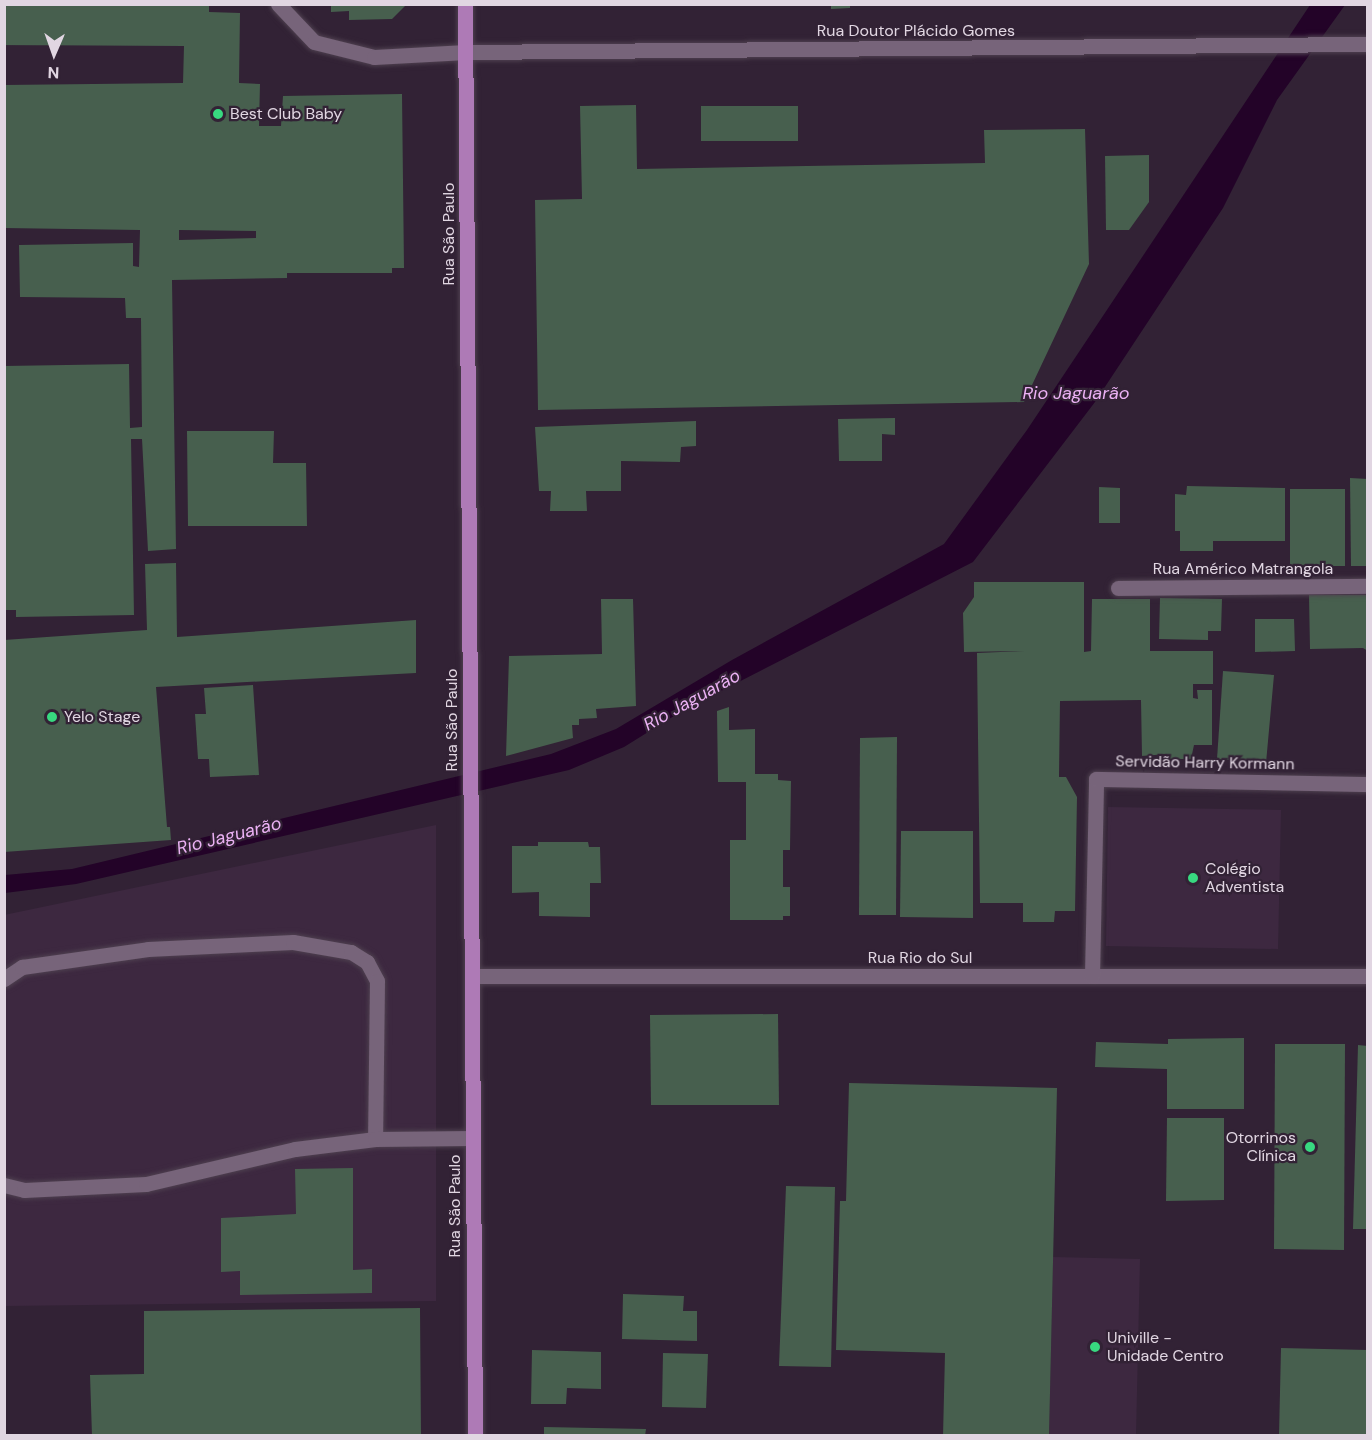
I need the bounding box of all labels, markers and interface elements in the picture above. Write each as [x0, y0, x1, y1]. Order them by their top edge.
street label: Rua Doutor Plácido Gomes [817, 21, 1015, 41]
north arrow [24, 24, 84, 84]
text: N [47, 62, 60, 83]
place label: Best Club Baby [230, 104, 342, 124]
marker: Best Club Baby [211, 107, 225, 121]
street label: Rua São Paulo [439, 182, 459, 286]
water label: Rio Jaguarão [1022, 382, 1130, 404]
street label: Rua Américo Matrangola [1153, 559, 1333, 579]
water label: Rio Jaguarão [640, 665, 744, 735]
street label: Rua São Paulo [442, 668, 462, 772]
place label: Yelo Stage [64, 707, 140, 727]
marker: Yelo Stage [45, 710, 59, 724]
street label: Servidão Harry Kormann [1115, 752, 1295, 774]
water label: Rio Jaguarão [174, 813, 284, 859]
place label: Colégio Adventista [1205, 859, 1284, 897]
marker: Colégio Adventista [1186, 871, 1200, 885]
street label: Rua Rio do Sul [868, 948, 972, 968]
place label: Otorrinos Clínica [1226, 1128, 1296, 1166]
marker: Otorrinos Clínica [1301, 1138, 1319, 1156]
street label: Rua São Paulo [445, 1154, 465, 1258]
place label: Univille - Unidade Centro [1107, 1328, 1224, 1366]
marker: Univille - Unidade Centro [1088, 1340, 1102, 1354]

